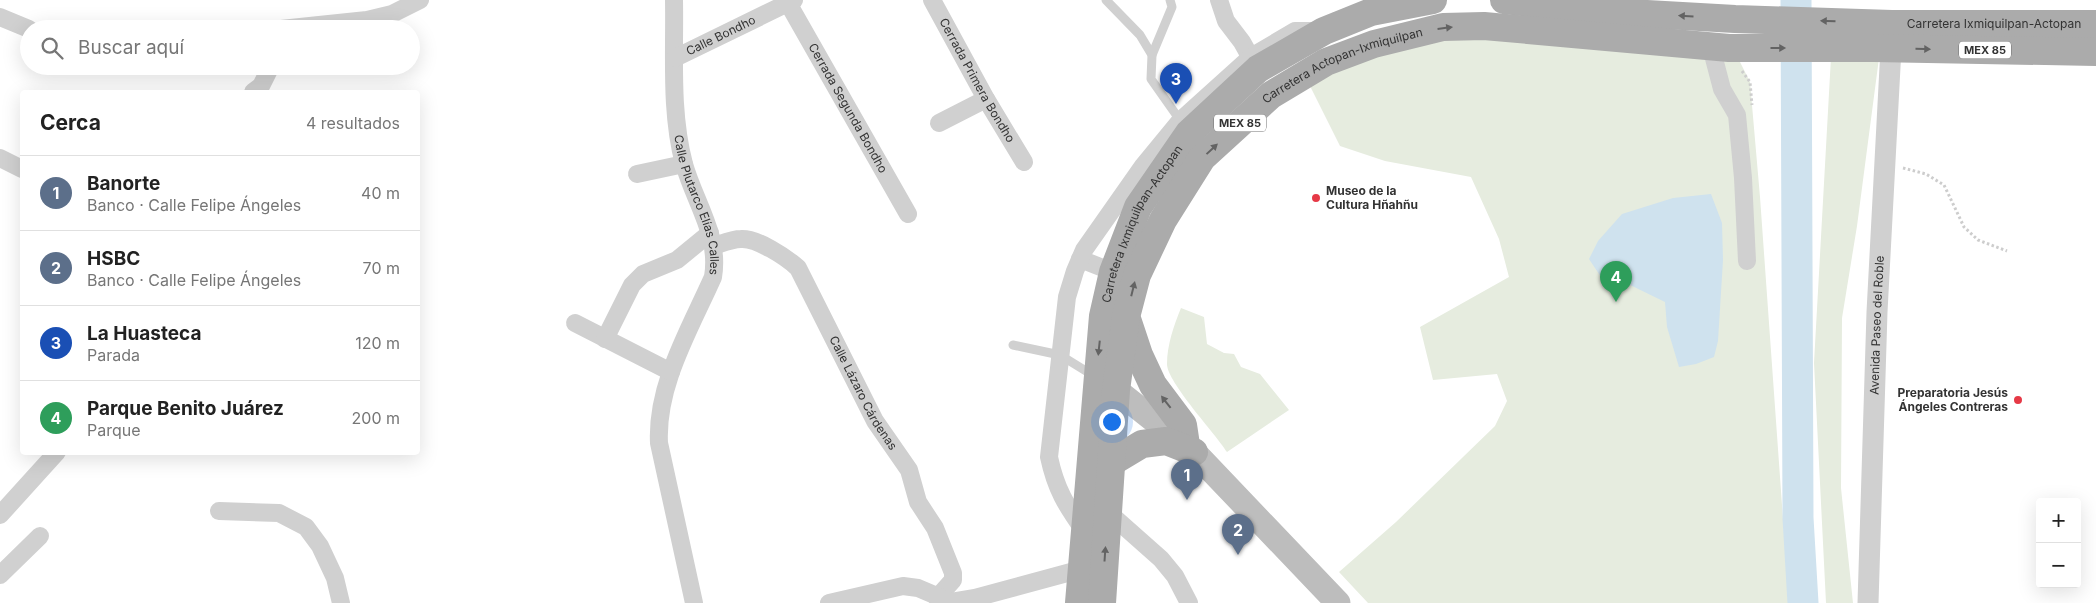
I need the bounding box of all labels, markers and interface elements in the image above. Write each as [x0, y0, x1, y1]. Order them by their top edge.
street label: Calle Bondho [683, 12, 758, 58]
one-way arrow [1678, 12, 1694, 20]
street label: Cerrada Primera Bondho [936, 15, 1018, 145]
street label: Carretera Ixmiquilpan-Actopan [1907, 16, 2081, 31]
one-way arrow [1820, 17, 1836, 25]
search box [20, 20, 420, 75]
street label: Carretera Actopan-Ixmiquilpan [1259, 24, 1424, 107]
one-way arrow [1437, 24, 1453, 32]
icon: search [38, 34, 66, 62]
text: Buscar aquí [78, 36, 184, 59]
street label: Cerrada Segunda Bondho [805, 40, 891, 175]
road number: MEX 85 [1959, 42, 2011, 58]
one-way arrow [1770, 44, 1786, 52]
one-way arrow [1915, 45, 1931, 53]
pin: 3 [1160, 63, 1192, 104]
text: Cerca [40, 110, 101, 135]
text: 4 resultados [306, 113, 400, 133]
road number: MEX 85 [1214, 115, 1266, 132]
street label: Calle Plutarco Elías Calles [671, 134, 722, 276]
street label: Carretera Ixmiquilpan-Actopan [1098, 142, 1185, 304]
one-way arrow [1206, 143, 1218, 155]
text: Banorte [87, 172, 160, 195]
text: 1 [53, 183, 59, 203]
text: 40 m [361, 183, 400, 203]
place label: Museo de la Cultura Hñahñu [1326, 183, 1418, 212]
marker: Museo de la Cultura Hñahñu [1310, 192, 1322, 204]
text: Banco · Calle Felipe Ángeles [87, 195, 301, 215]
text: HSBC [87, 247, 140, 270]
street label: Avenida Paseo del Roble [1866, 255, 1887, 395]
text: 2 [51, 258, 61, 278]
text: 70 m [363, 258, 400, 278]
pin: 4 [1600, 261, 1632, 302]
text: Banco · Calle Felipe Ángeles [87, 270, 301, 290]
one-way arrow [1130, 281, 1138, 296]
text: La Huasteca [87, 322, 201, 345]
text: 3 [51, 333, 61, 353]
text: 120 m [355, 333, 400, 353]
street label: Calle Lázaro Cárdenas [826, 333, 901, 453]
one-way arrow [1095, 341, 1103, 357]
text: Parada [87, 345, 140, 365]
place label: Preparatoria Jesús Ángeles Contreras [1897, 385, 2008, 414]
marker: Preparatoria Jesús Ángeles Contreras [2012, 394, 2024, 406]
one-way arrow [1161, 395, 1171, 409]
text: Parque Benito Juárez [87, 397, 284, 420]
text: 4 [51, 408, 61, 428]
text: 200 m [352, 408, 400, 428]
your location [1099, 409, 1125, 435]
text: Parque [87, 420, 141, 440]
pin: 1 [1171, 459, 1203, 500]
map controls [2036, 498, 2081, 588]
button: + [2036, 498, 2081, 543]
pin: 2 [1222, 514, 1254, 555]
button: − [2036, 543, 2081, 588]
one-way arrow [1101, 546, 1109, 562]

